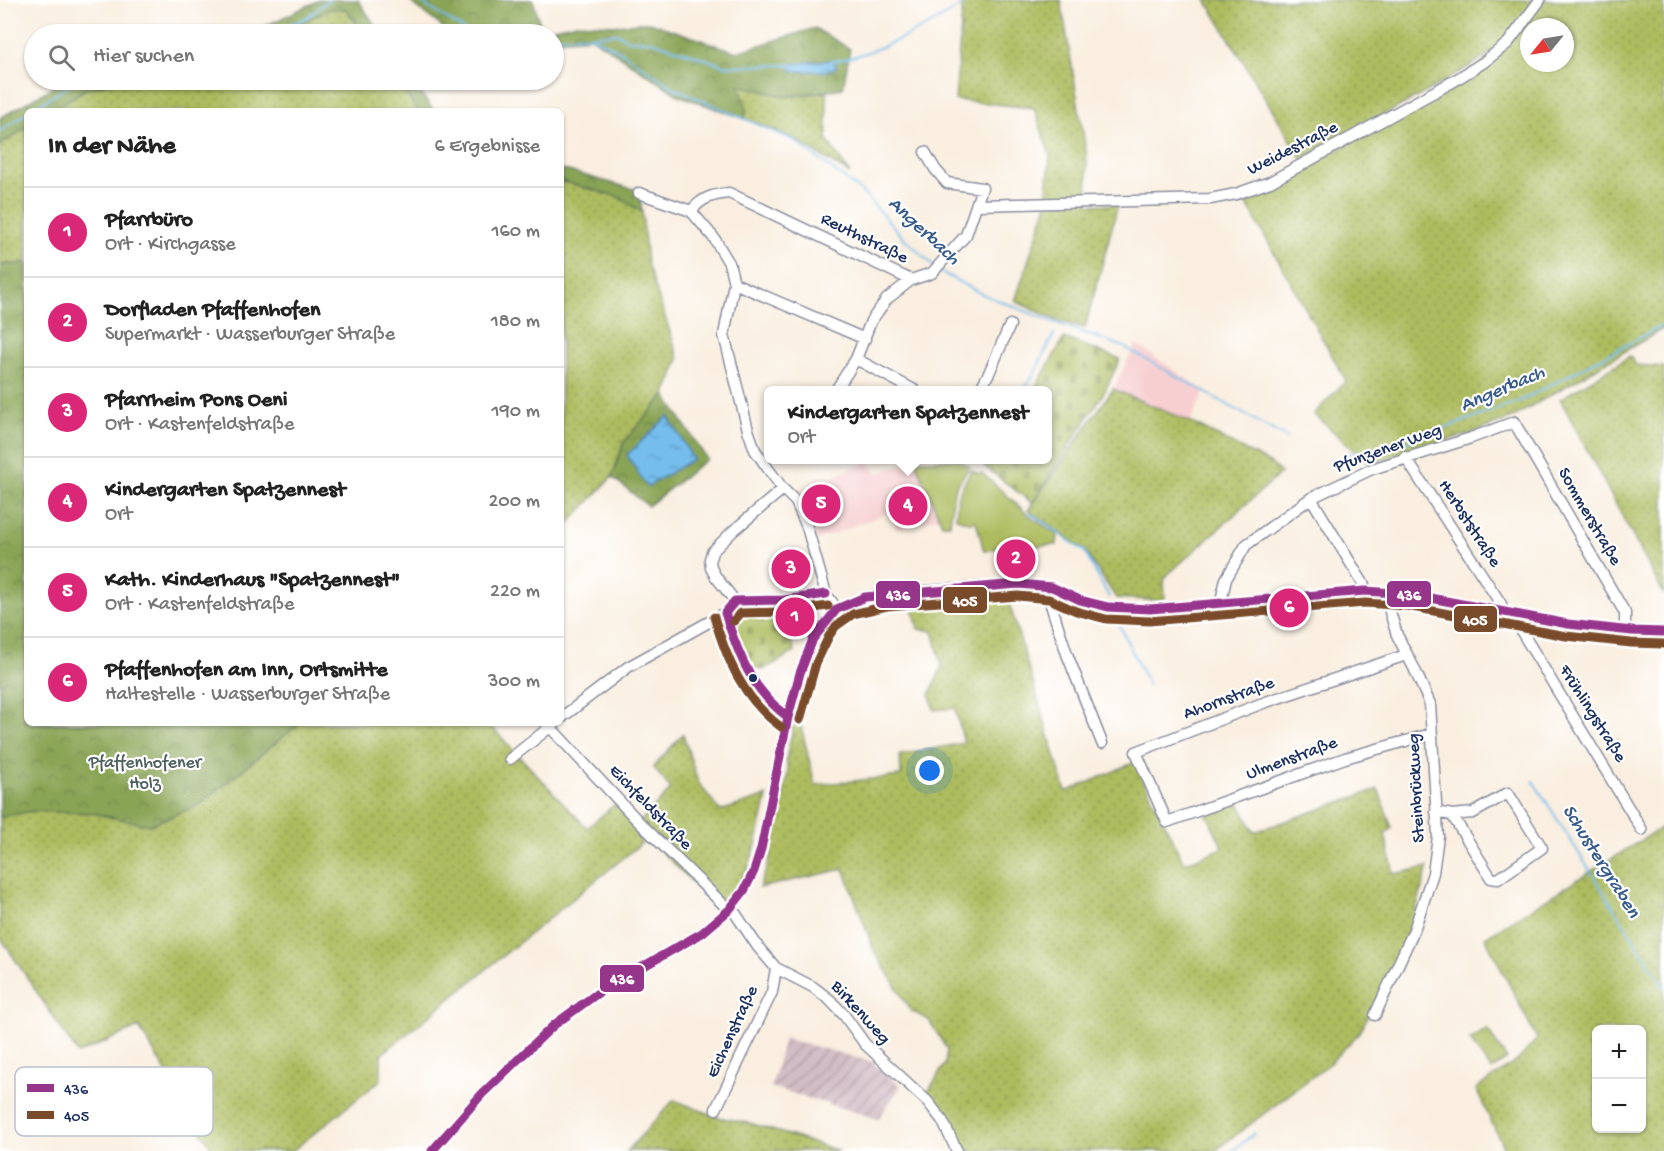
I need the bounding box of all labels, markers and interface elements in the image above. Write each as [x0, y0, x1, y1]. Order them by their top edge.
north arrow [1520, 18, 1574, 72]
search box [24, 24, 564, 90]
icon: search [45, 41, 78, 74]
text: Hier suchen [93, 44, 194, 70]
street label: Weidestraße [1244, 117, 1342, 181]
text: In der Nähe [48, 132, 176, 163]
text: 6 Ergebnisse [434, 136, 540, 159]
water label: Angerbach [883, 193, 964, 271]
text: Pfarrbüro [105, 208, 193, 234]
street label: Reuthstraße [817, 209, 912, 270]
text: 1 [63, 221, 72, 244]
text: 160 m [491, 221, 540, 244]
text: Ort · Kirchgasse [105, 234, 236, 257]
text: Dorfladen Pfaffenhofen [105, 298, 320, 324]
text: 2 [63, 311, 72, 334]
text: 180 m [491, 311, 540, 334]
text: Supermarkt · Wasserburger Straße [105, 324, 395, 347]
water label: Angerbach [1457, 362, 1549, 418]
popup [764, 386, 1052, 464]
text: Pfarrheim Pons Oeni [105, 388, 288, 414]
text: 3 [62, 401, 73, 424]
text: 190 m [492, 401, 540, 424]
text: Kindergarten Spatzennest [788, 401, 1028, 427]
text: Ort · Kastenfeldstraße [105, 414, 294, 437]
street label: Pfunzener Weg [1330, 420, 1445, 479]
text: Ort [788, 427, 815, 450]
street label: Sommerstraße [1553, 464, 1626, 570]
street label: Herbststraße [1433, 476, 1505, 572]
text: Kindergarten Spatzennest [105, 478, 346, 504]
pin: 5 [802, 482, 840, 526]
pin: 4 [888, 484, 928, 528]
text: 4 [63, 491, 72, 514]
text: 200 m [489, 491, 540, 514]
text: Ort [105, 504, 132, 527]
pin: 2 [996, 536, 1036, 582]
pin: 3 [772, 546, 810, 592]
text: Kath. Kinderhaus "Spatzennest" [105, 568, 400, 594]
line badge: 436 [875, 580, 921, 609]
line badge: 436 [1386, 580, 1432, 608]
text: 5 [62, 581, 73, 604]
text: 220 m [490, 581, 540, 604]
line badge: 405 [942, 586, 988, 614]
pin: 6 [1270, 586, 1308, 630]
text: 436 [885, 588, 911, 607]
text: 436 [1396, 588, 1422, 607]
text: Ort · Kastenfeldstraße [105, 594, 294, 617]
pin: 1 [776, 594, 814, 640]
text: 405 [951, 594, 978, 613]
line badge: 405 [1453, 605, 1498, 633]
text: 405 [1461, 613, 1488, 632]
text: Pfaffenhofen am Inn, Ortsmitte [105, 658, 388, 684]
street label: Frühlingstraße [1553, 661, 1631, 767]
text: 6 [62, 671, 73, 694]
text: 300 m [488, 671, 540, 694]
unlabelled marker [747, 672, 759, 684]
street label: Ahornstraße [1181, 673, 1278, 725]
text: Haltestelle · Wasserburger Straße [105, 684, 390, 707]
street label: Ulmenstraße [1244, 733, 1341, 785]
street label: Steinbrückweg [1404, 733, 1430, 843]
park label: Pfaffenhofener Holz [88, 753, 203, 795]
your location [915, 756, 944, 785]
street label: Eichfeldstraße [604, 761, 697, 856]
water label: Schustergraben [1556, 801, 1644, 923]
line badge: 436 [599, 964, 645, 993]
text: 436 [609, 972, 635, 991]
street label: Birkenweg [825, 976, 894, 1049]
street label: Eichenstraße [702, 982, 764, 1081]
map controls [1592, 1025, 1646, 1133]
button: + [1592, 1025, 1646, 1079]
legend [15, 1067, 213, 1136]
button: − [1592, 1079, 1646, 1133]
text: 436 [64, 1082, 89, 1101]
text: 405 [64, 1109, 89, 1128]

